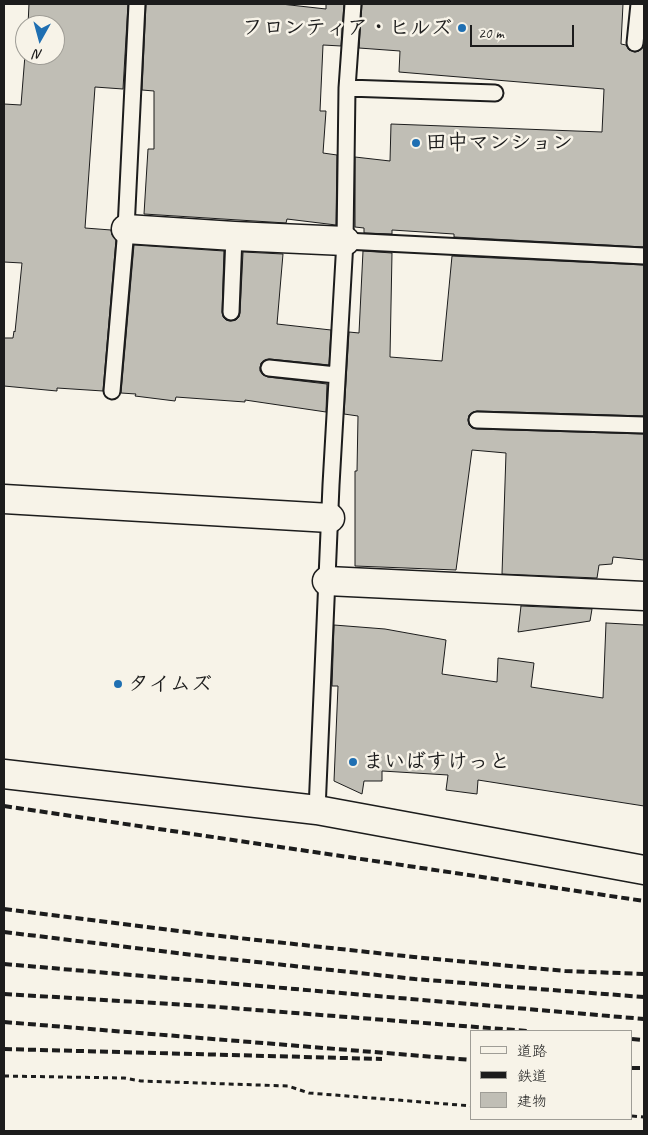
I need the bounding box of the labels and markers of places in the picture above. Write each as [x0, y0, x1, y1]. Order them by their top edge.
place label: フロンティア・ヒルズ [242, 15, 452, 41]
marker: フロンティア・ヒルズ [456, 22, 468, 34]
place label: 田中マンション [426, 130, 573, 156]
marker: 田中マンション [410, 137, 422, 149]
place label: タイムズ [128, 671, 212, 697]
marker: タイムズ [112, 678, 124, 690]
place label: まいばすけっと [363, 749, 510, 775]
marker: まいばすけっと [347, 756, 359, 768]

